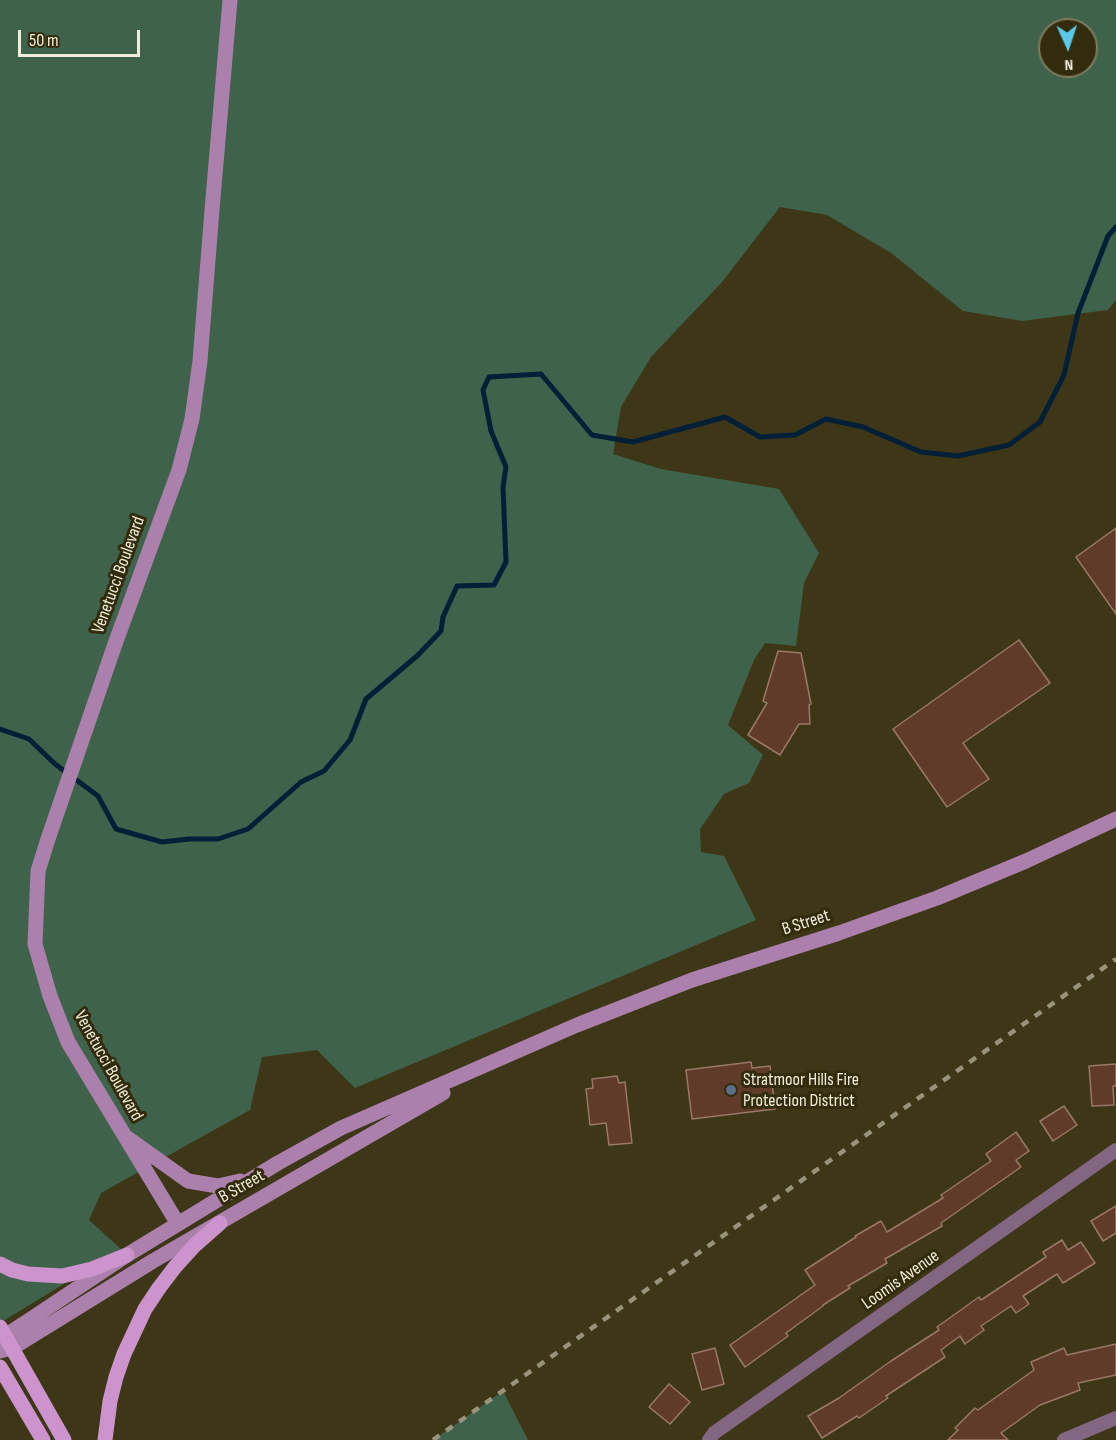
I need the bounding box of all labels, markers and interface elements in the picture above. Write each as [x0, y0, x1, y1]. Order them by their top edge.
scale bar [21, 18, 142, 56]
north arrow [1038, 18, 1098, 78]
text: 50 m [29, 30, 59, 51]
text: N [1064, 55, 1074, 74]
street label: Venetucci Boulevard [88, 514, 150, 636]
street label: B Street [779, 905, 833, 941]
street label: Venetucci Boulevard [69, 1007, 147, 1125]
place label: Stratmoor Hills Fire Protection District [743, 1069, 859, 1112]
marker: Stratmoor Hills Fire Protection District [724, 1083, 738, 1097]
street label: B Street [215, 1165, 269, 1209]
street label: Loomis Avenue [858, 1245, 944, 1315]

